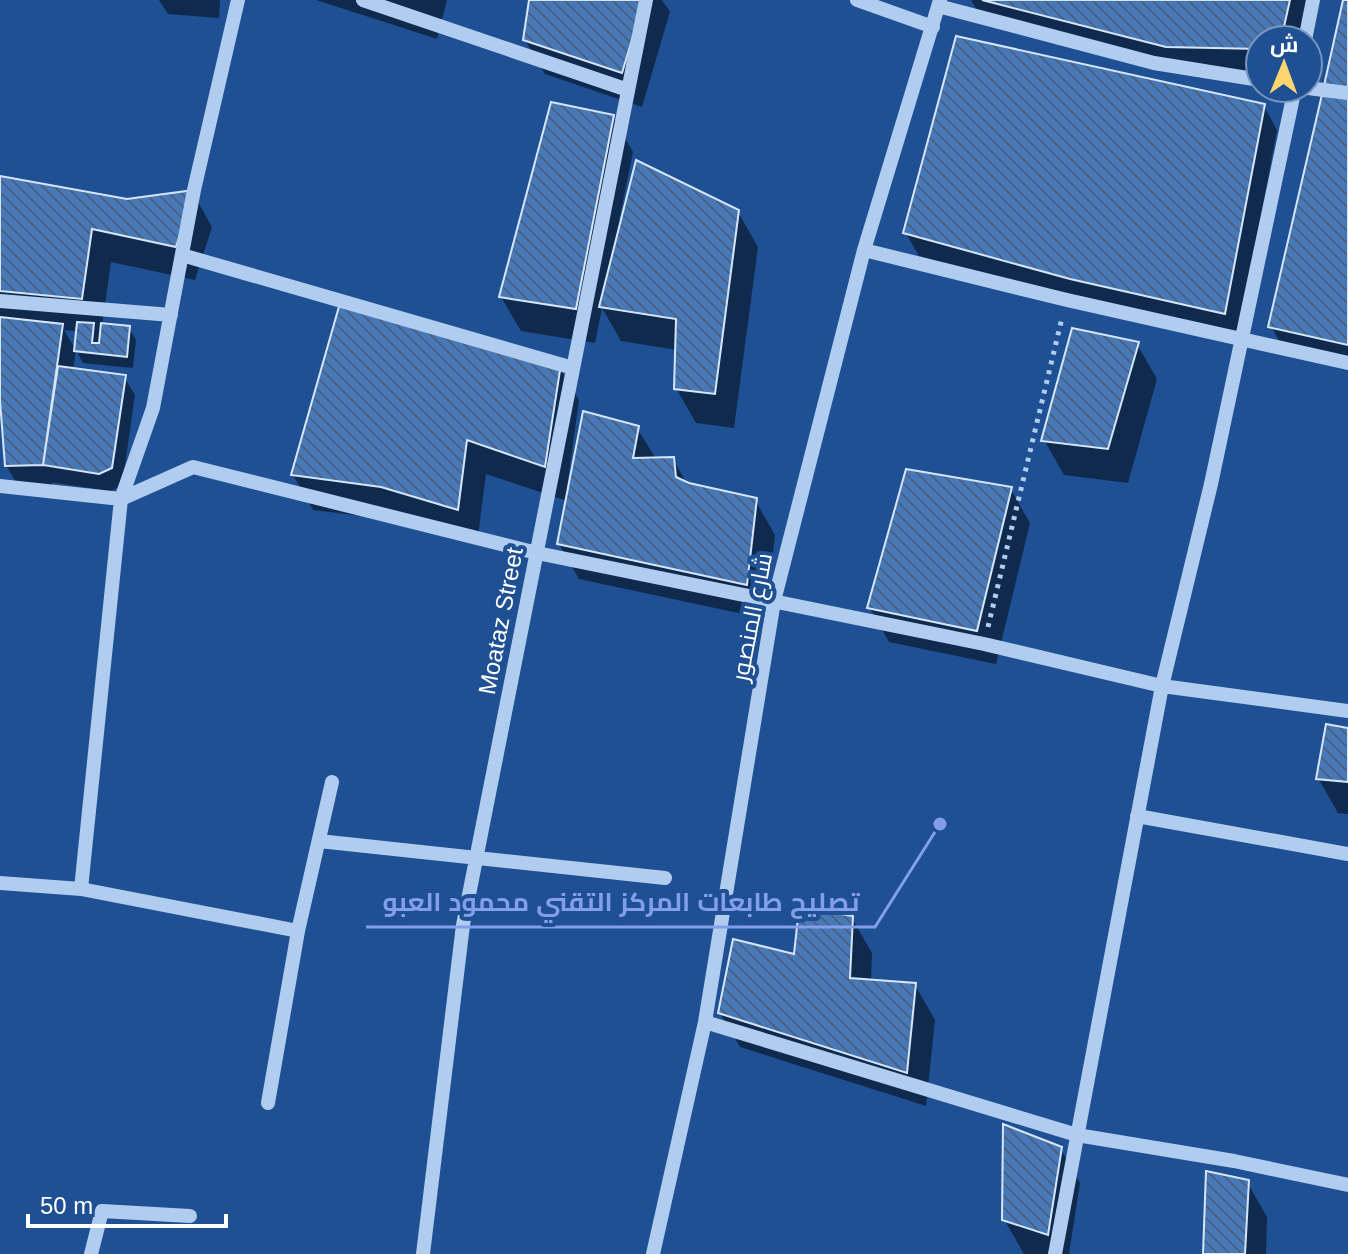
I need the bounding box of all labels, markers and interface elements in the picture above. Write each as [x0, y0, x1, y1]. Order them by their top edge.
north arrow [1244, 24, 1324, 104]
text: ش [1270, 32, 1299, 58]
street label: Moataz Street [473, 545, 528, 697]
street label: شارع المنصور [725, 550, 780, 686]
callout: تصليح طابعات المركز التقني محمود العبو [366, 877, 875, 927]
text: تصليح طابعات المركز التقني محمود العبو [383, 887, 860, 923]
scale bar [28, 1178, 226, 1228]
text: 50 m [40, 1192, 93, 1219]

